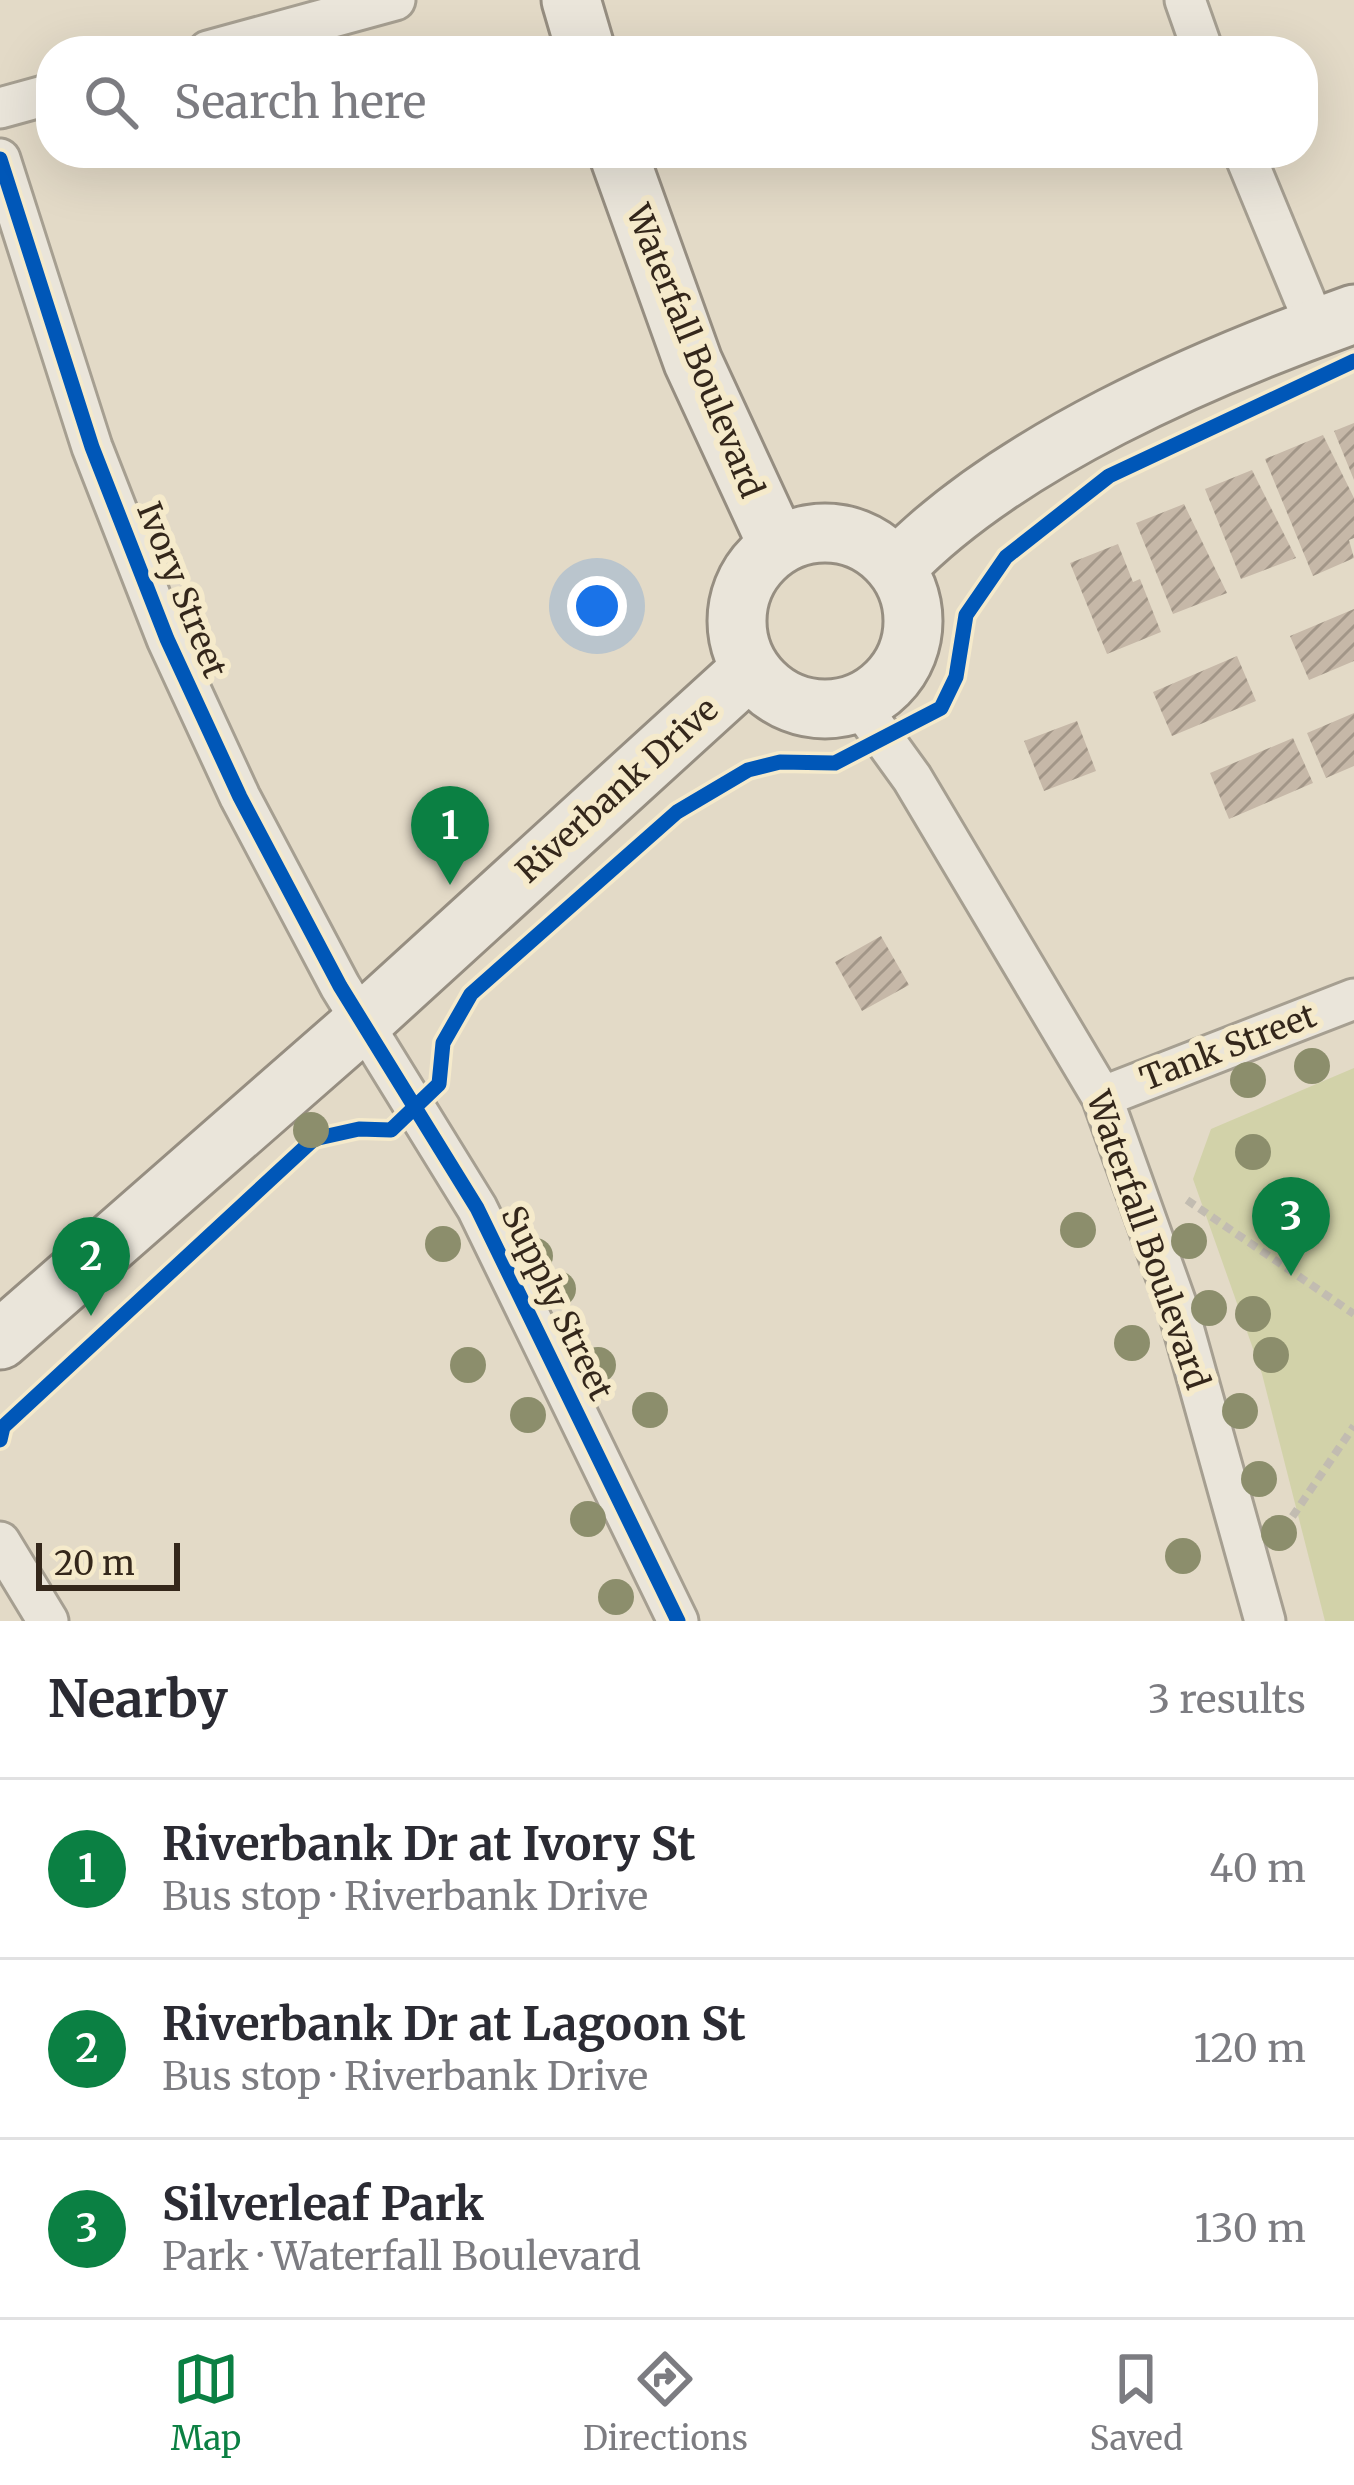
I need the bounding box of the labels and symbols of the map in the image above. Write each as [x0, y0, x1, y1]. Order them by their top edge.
street label: Waterfall Boulevard [617, 197, 773, 504]
street label: Ivory Street [128, 496, 236, 684]
your location [567, 576, 627, 636]
street label: Riverbank Drive [508, 689, 726, 891]
pin: 1 [411, 786, 489, 885]
street label: Tank Street [1134, 995, 1322, 1099]
street label: Waterfall Boulevard [1077, 1085, 1218, 1395]
pin: 3 [1252, 1177, 1330, 1276]
street label: Supply Street [492, 1199, 622, 1407]
pin: 2 [52, 1217, 130, 1316]
scale bar [36, 1537, 180, 1590]

